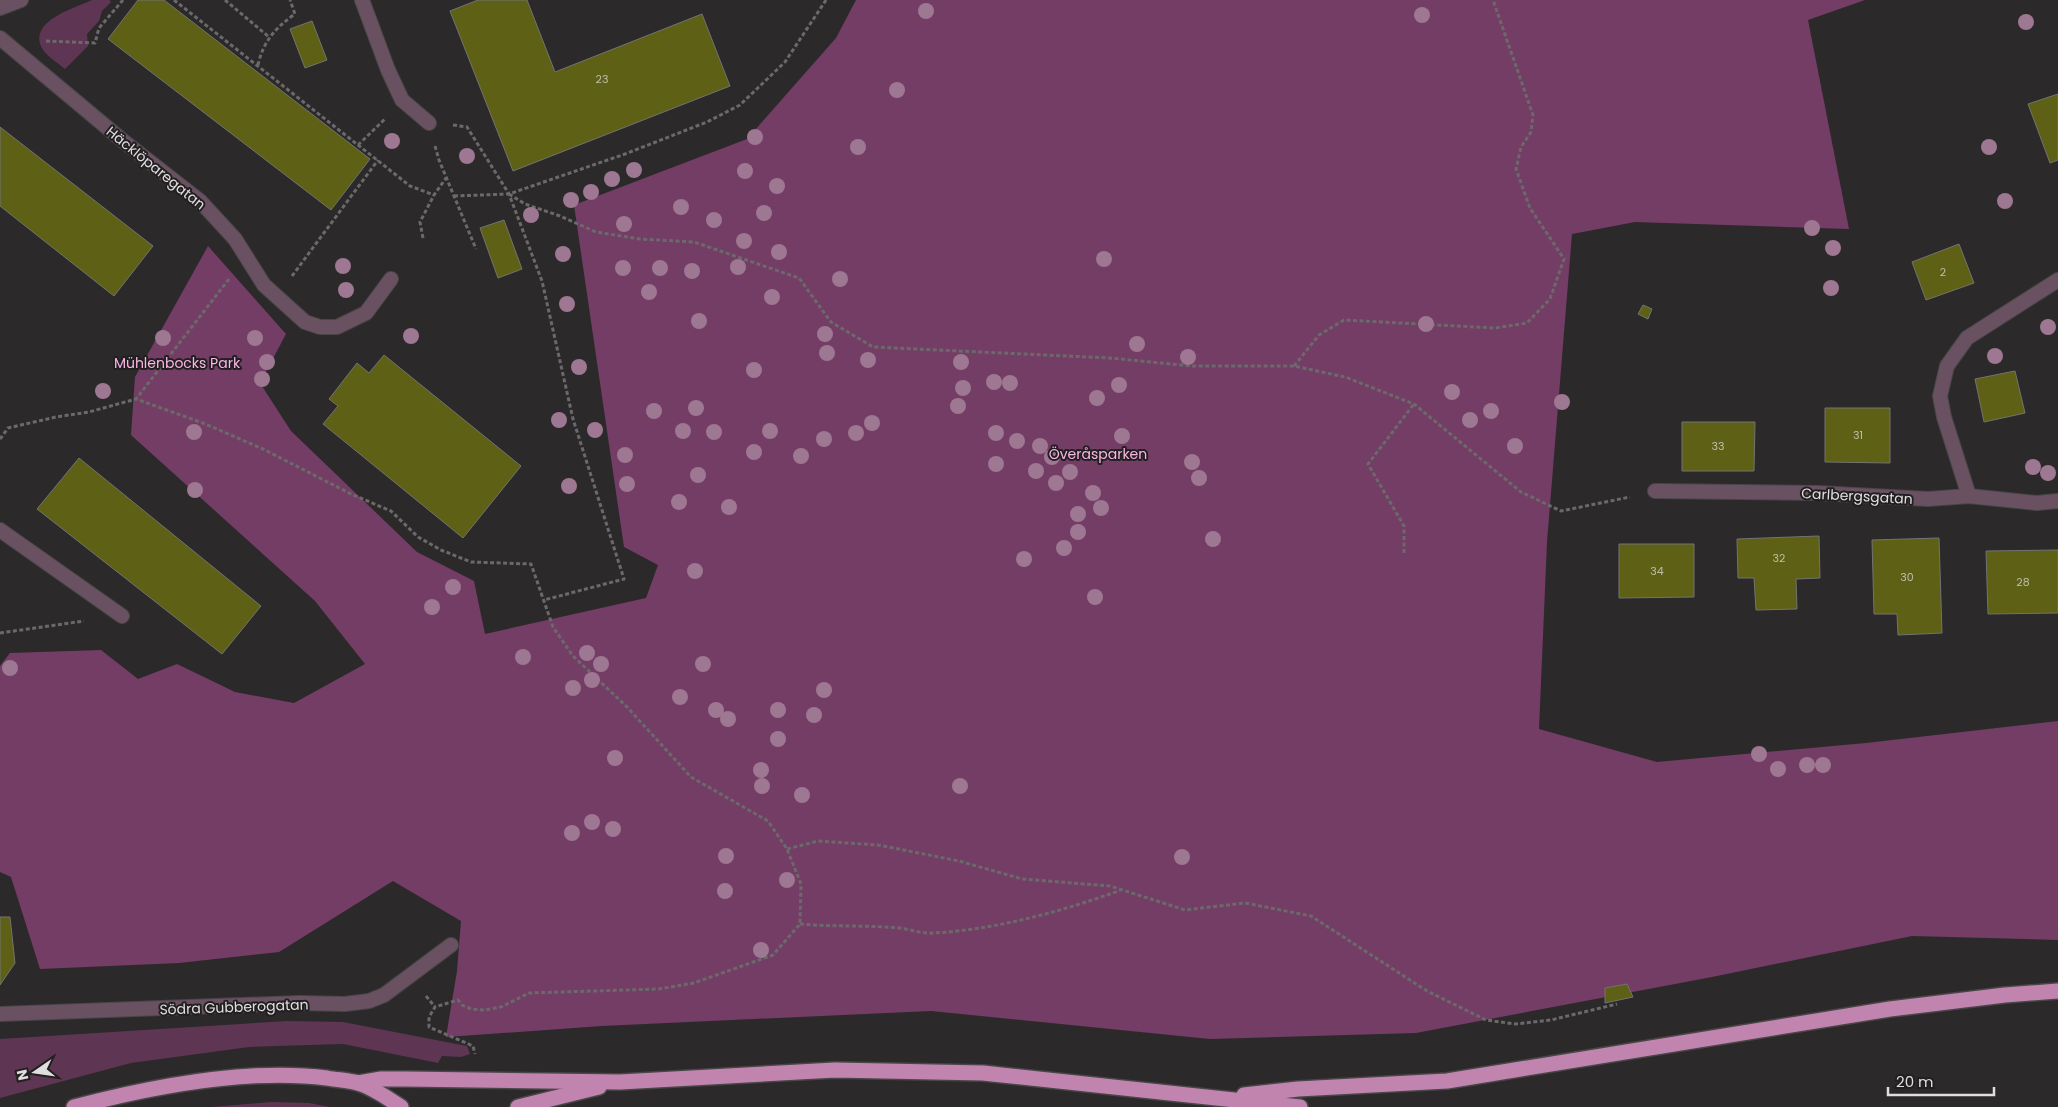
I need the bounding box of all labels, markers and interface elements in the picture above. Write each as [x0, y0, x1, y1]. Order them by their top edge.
house number: 23 [596, 71, 608, 87]
street label: Häcklöparegatan [102, 122, 210, 214]
house number: 2 [1940, 264, 1946, 280]
park label: Mühlenbocks Park [114, 353, 241, 373]
house number: 31 [1853, 427, 1863, 443]
house number: 33 [1712, 438, 1724, 454]
park label: Överåsparken [1049, 444, 1147, 464]
street label: Carlbergsgatan [1801, 483, 1913, 509]
house number: 32 [1773, 550, 1785, 566]
house number: 34 [1650, 563, 1664, 579]
house number: 30 [1900, 569, 1914, 585]
house number: 28 [2016, 574, 2030, 590]
street label: Södra Gubberogatan [159, 994, 309, 1020]
north arrow [10, 1047, 60, 1097]
scale bar [1888, 1064, 1994, 1096]
text: N [11, 1068, 33, 1082]
text: 20 m [1896, 1071, 1934, 1092]

